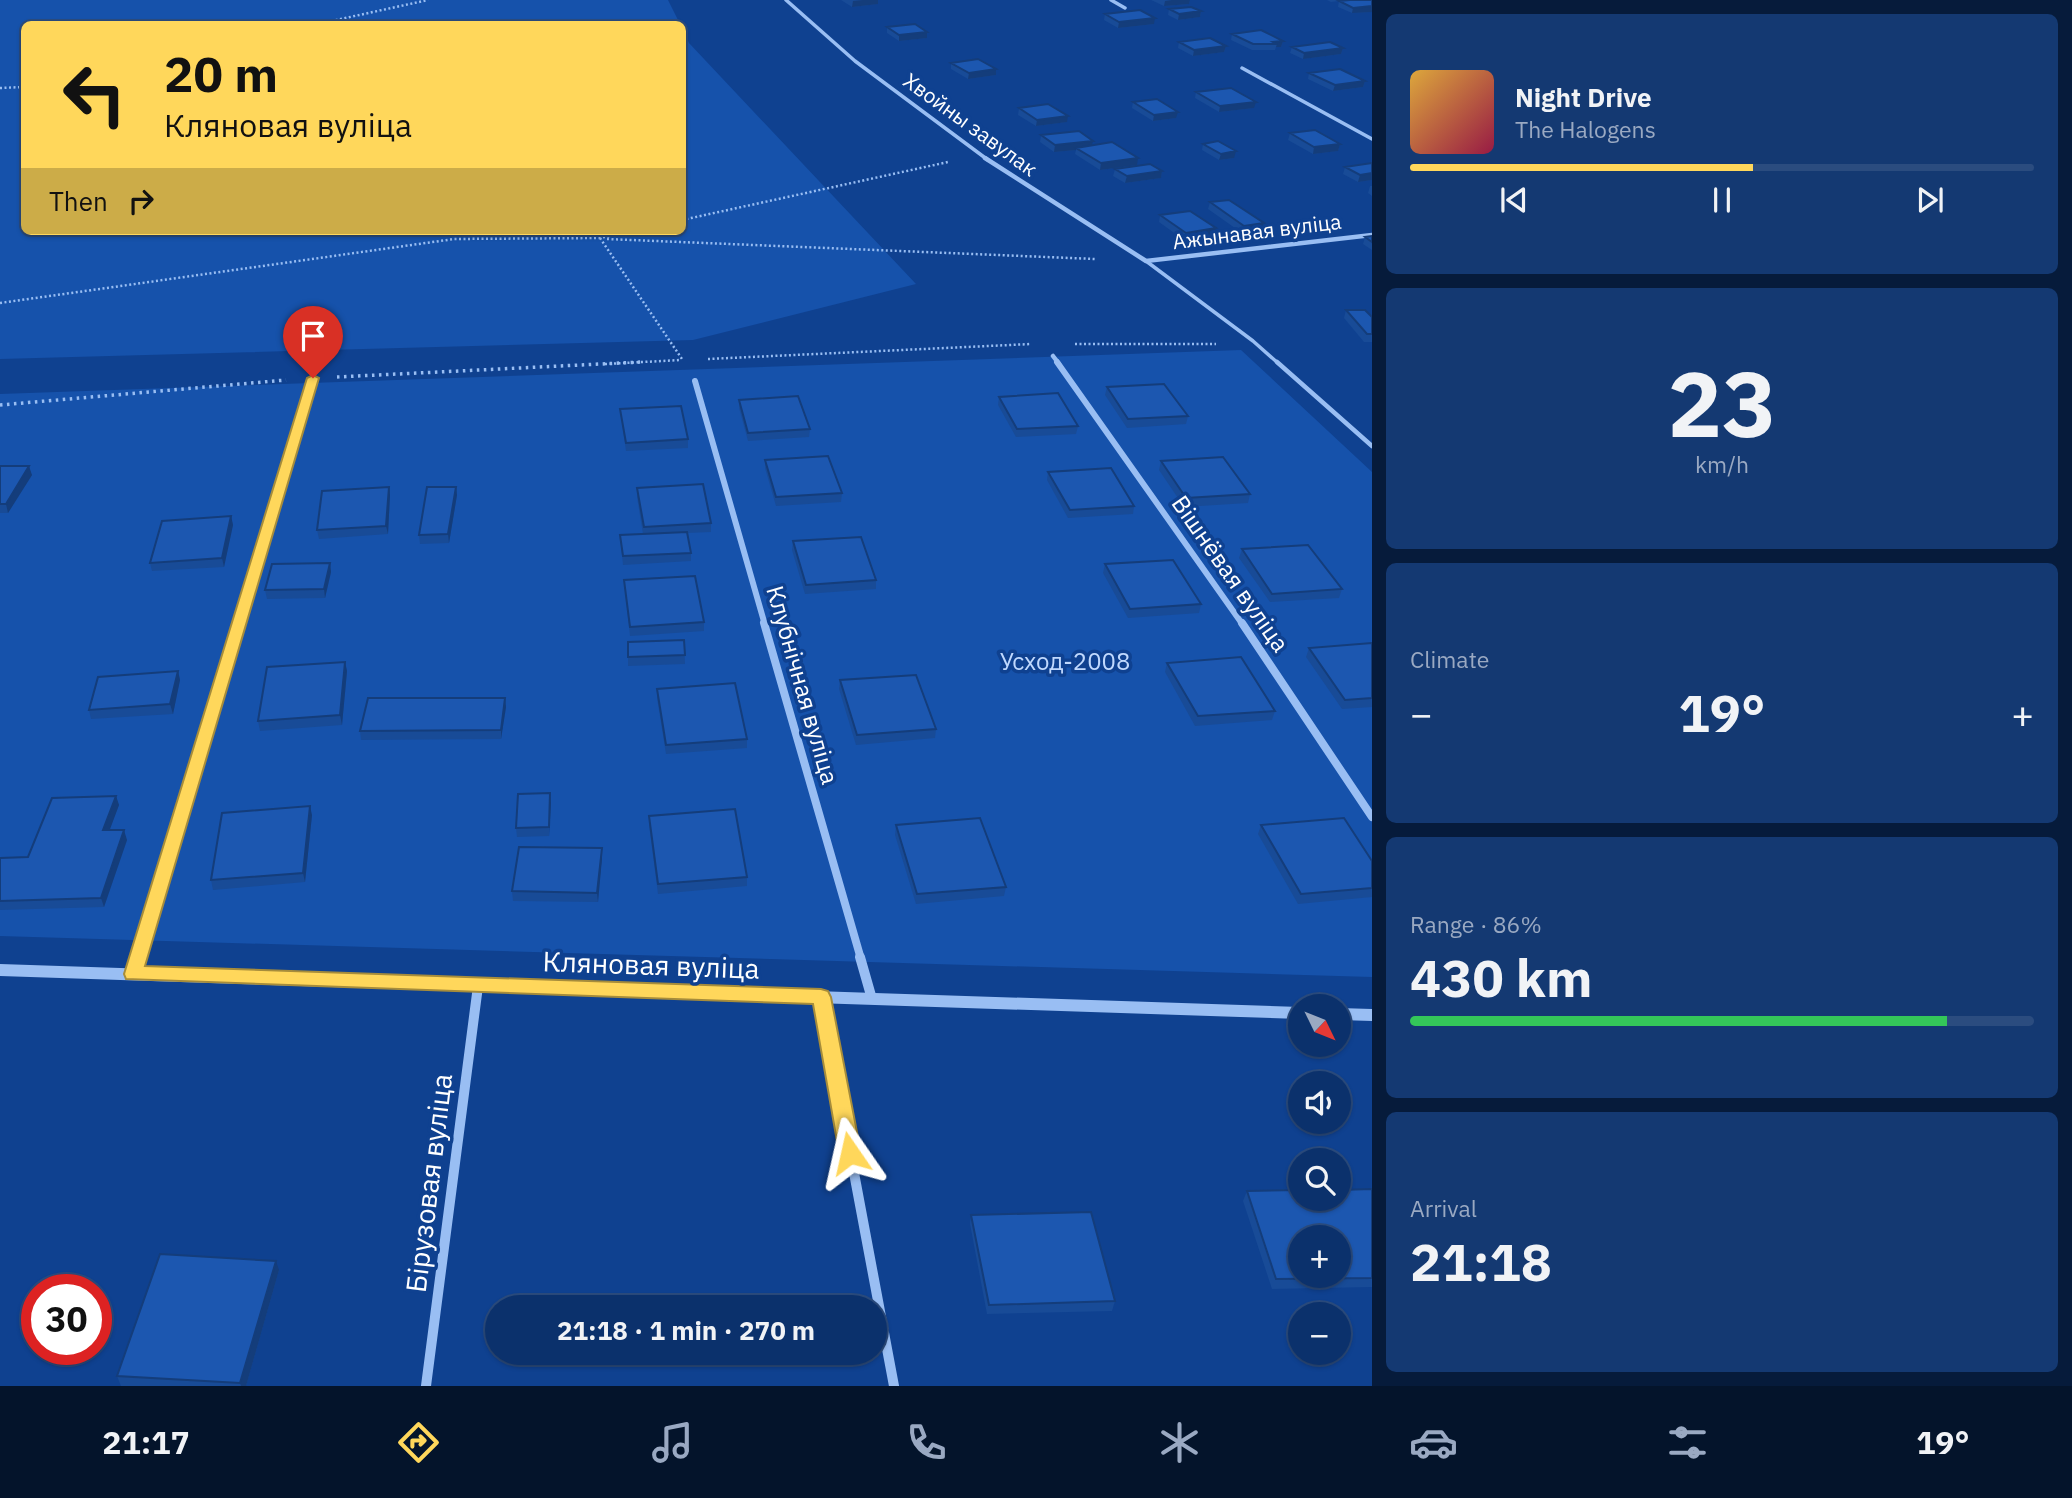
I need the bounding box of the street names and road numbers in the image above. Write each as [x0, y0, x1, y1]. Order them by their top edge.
street label: Хвойны завулак [898, 66, 1043, 182]
street label: Ажынавая вуліца [1171, 207, 1343, 255]
street label: Вішнёвая вуліца [1165, 489, 1297, 658]
street label: Клубнічная вуліца [759, 582, 847, 788]
street label: Кляновая вуліца [542, 942, 760, 987]
street label: Бірузовая вуліца [397, 1071, 460, 1294]

